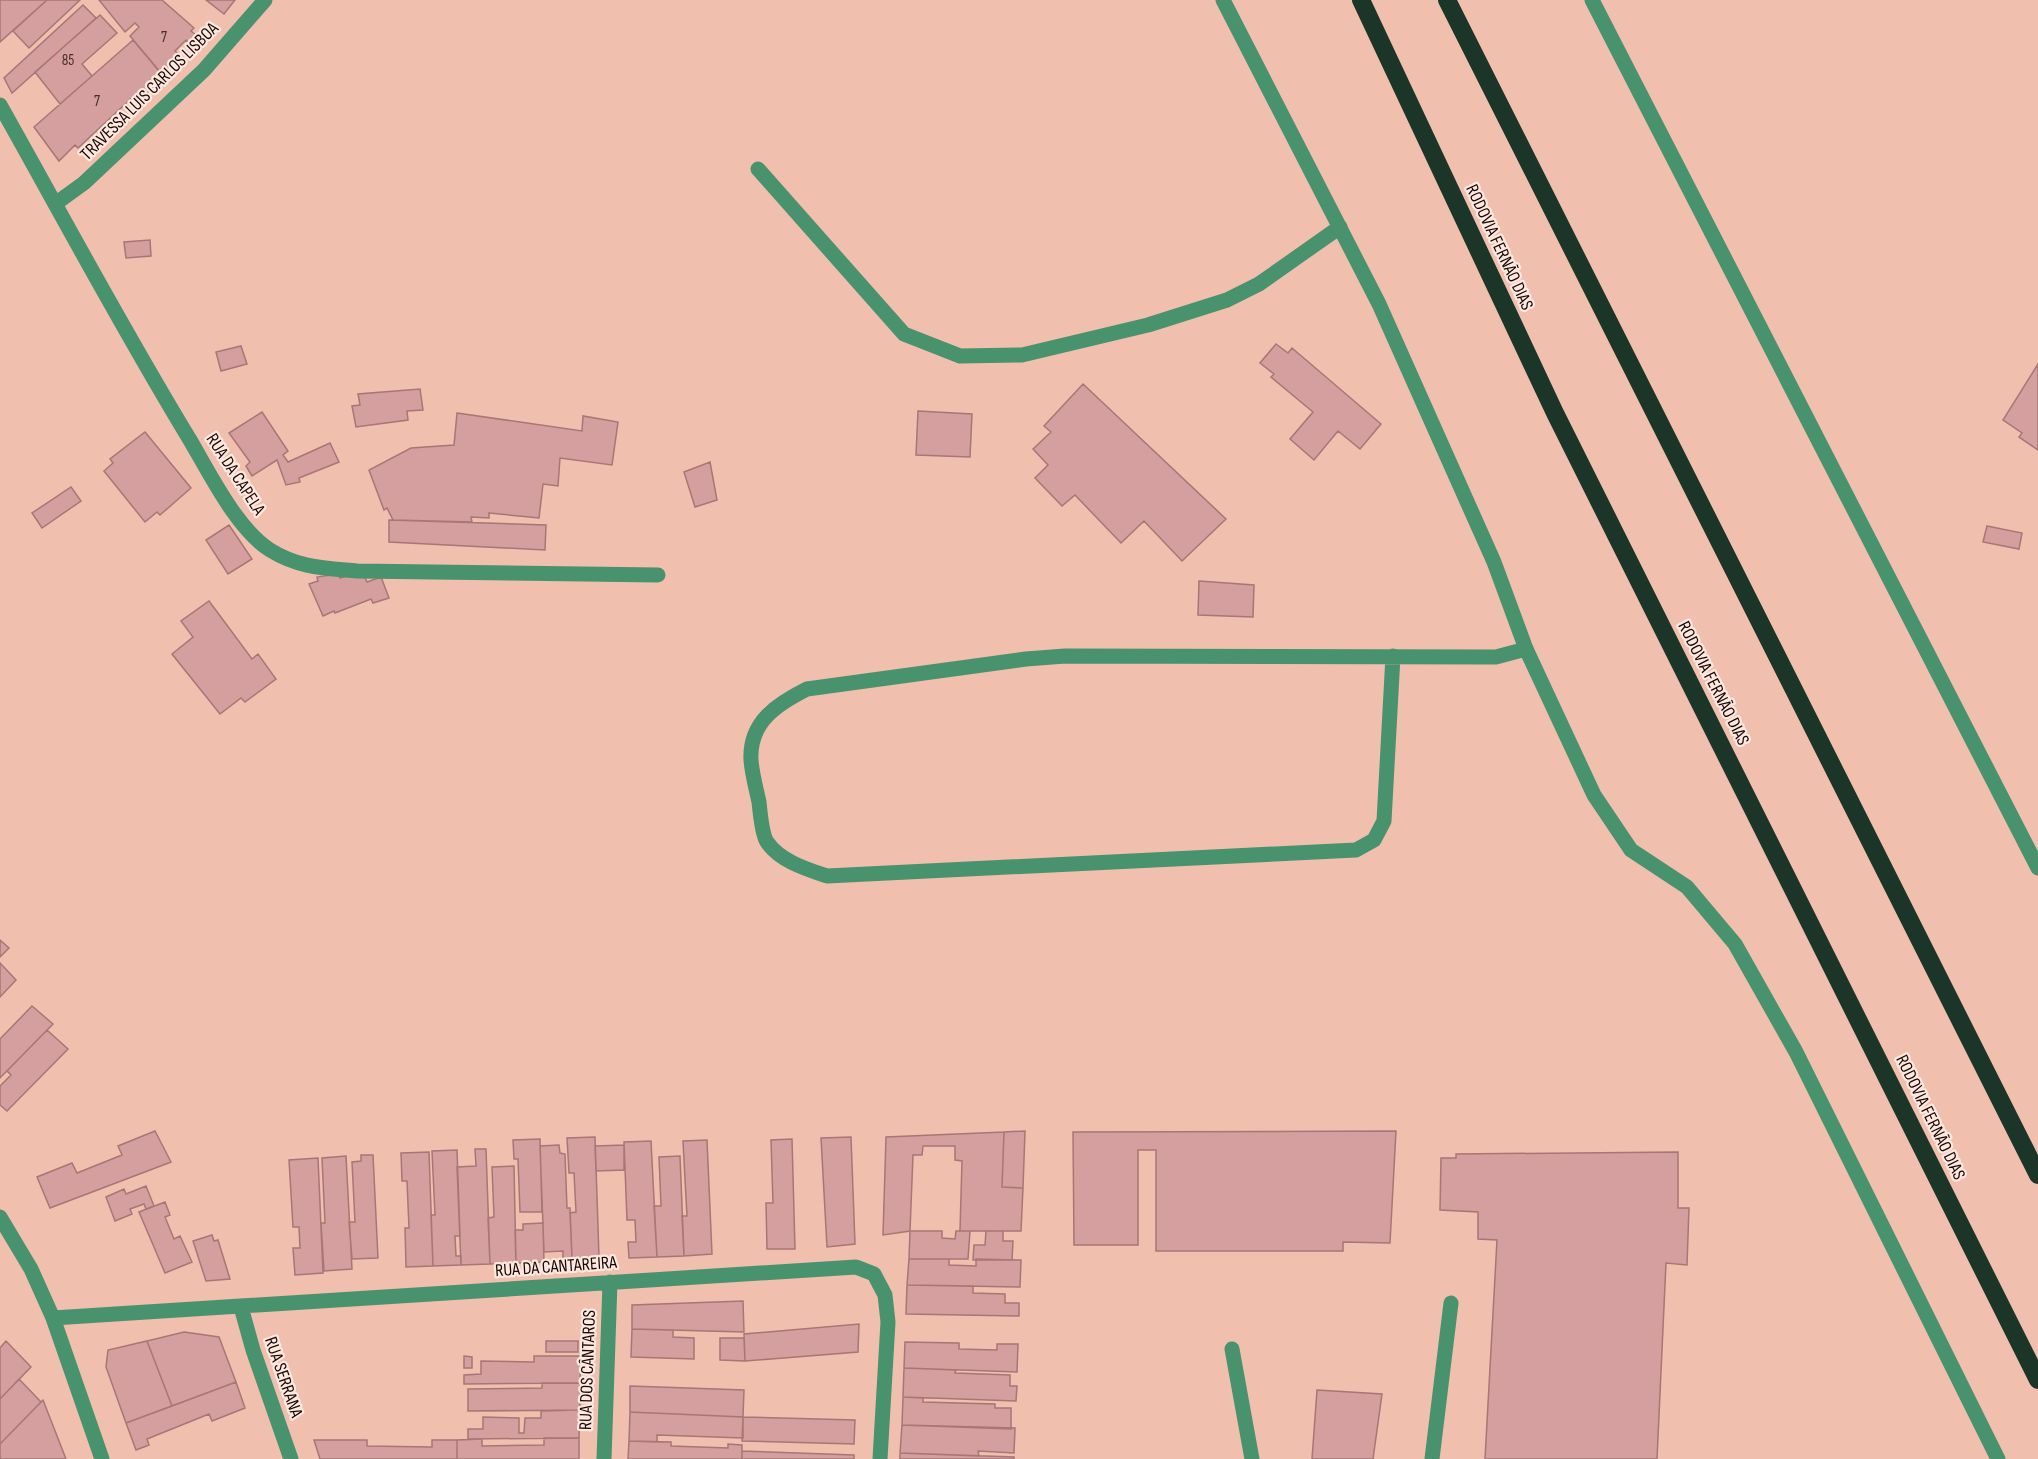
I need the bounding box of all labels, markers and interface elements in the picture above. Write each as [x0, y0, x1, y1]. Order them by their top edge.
street label: TRAVESSA LUIS CARLOS LISBOA [76, 18, 223, 165]
house number: 7 [161, 28, 167, 47]
house number: 85 [62, 51, 74, 70]
house number: 7 [94, 92, 100, 111]
street label: RODOVIA FERNÃO DIAS [1461, 181, 1538, 314]
street label: RUA DA CAPELA [202, 430, 270, 519]
street label: RODOVIA FERNÃO DIAS [1673, 618, 1754, 749]
street label: RODOVIA FERNÃO DIAS [1891, 1051, 1970, 1183]
street label: RUA DA CANTAREIRA [494, 1252, 618, 1281]
street label: RUA DOS CÂNTAROS [575, 1309, 600, 1431]
street label: RUA SERRANA [260, 1334, 307, 1420]

